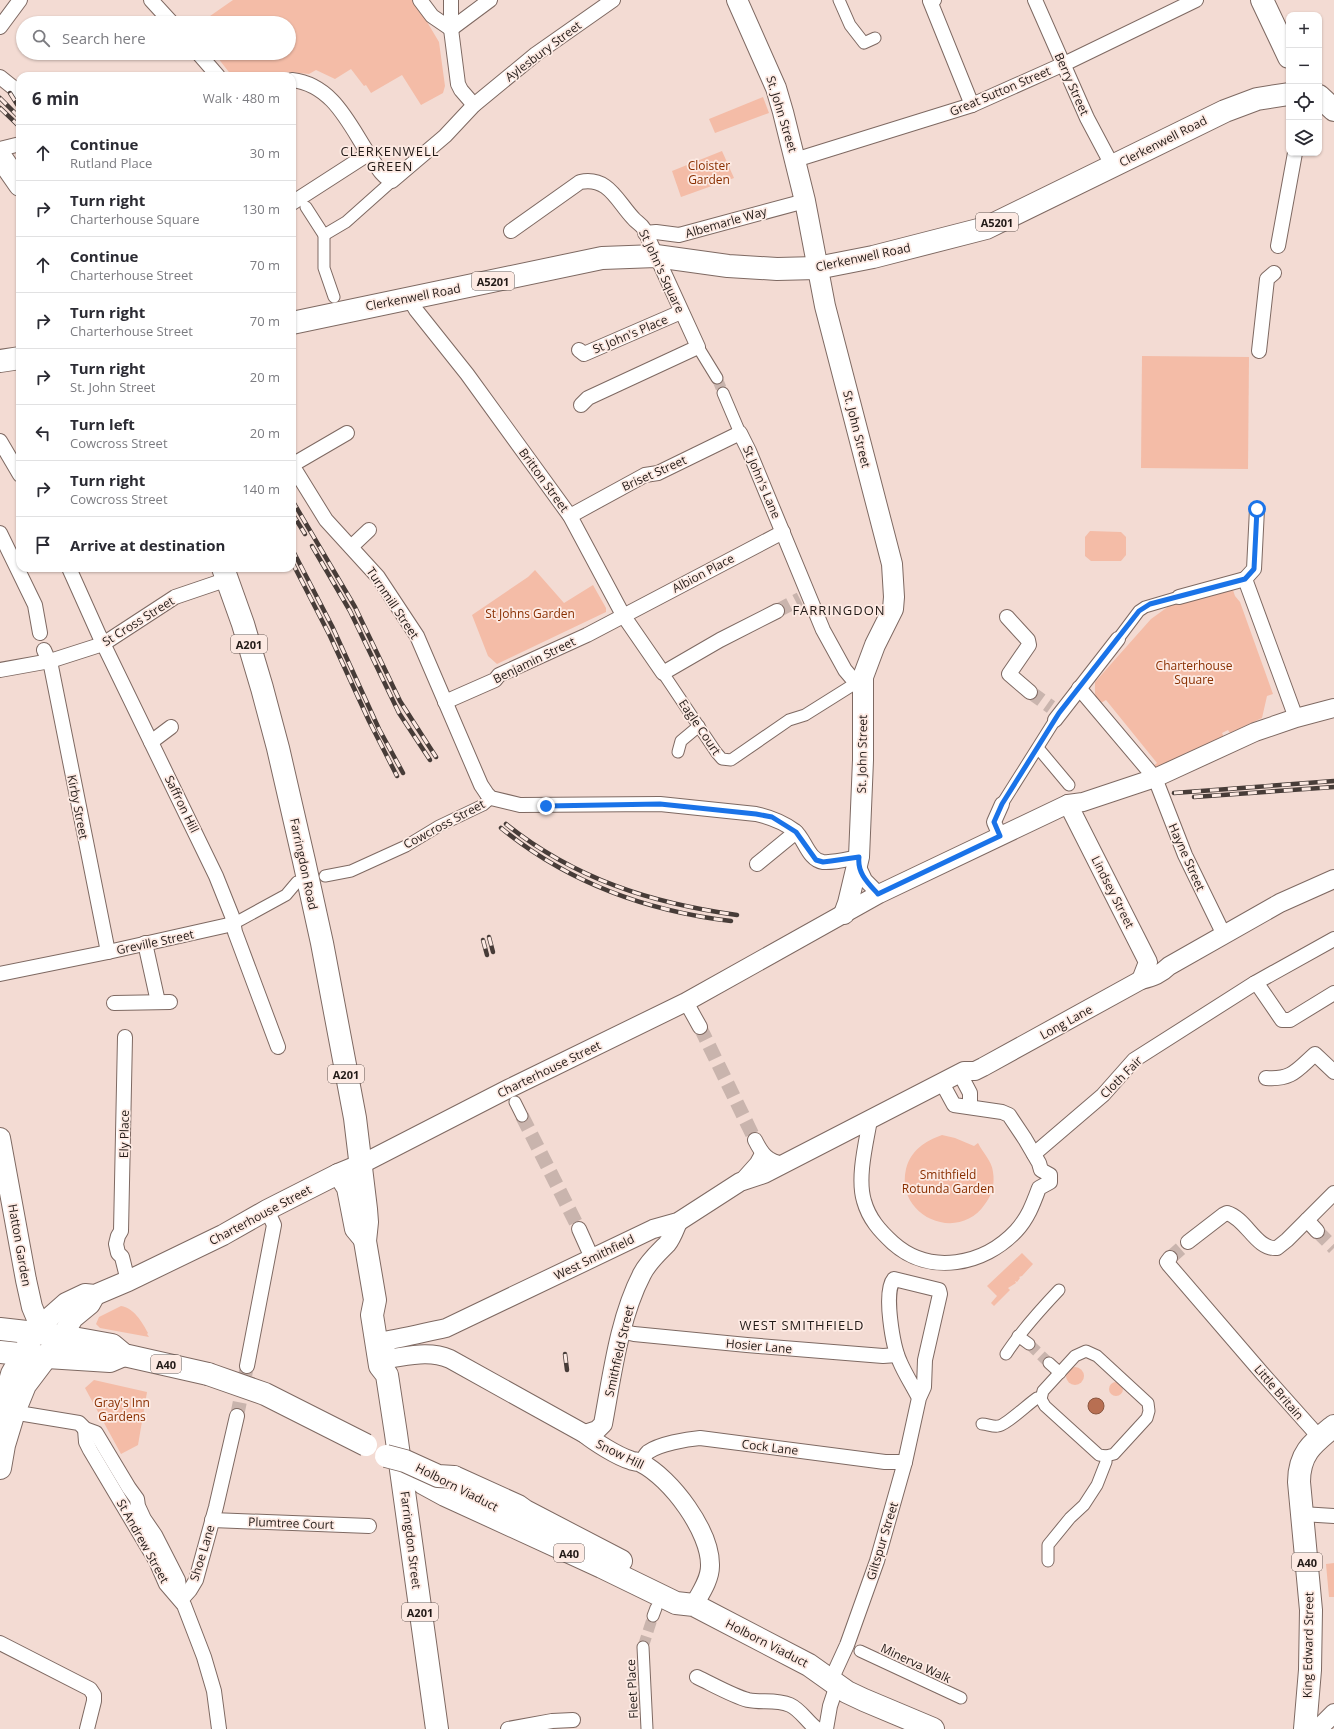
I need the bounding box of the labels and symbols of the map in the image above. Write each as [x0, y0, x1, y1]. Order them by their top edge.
street label: Aylesbury Street [501, 17, 585, 85]
street label: Berry Street [1051, 50, 1093, 118]
street label: Great Sutton Street [947, 62, 1053, 120]
street label: St. John Street [762, 74, 802, 154]
street label: Clerkenwell Road [1116, 112, 1210, 170]
district label: CLERKENWELL GREEN [341, 142, 440, 175]
park label: Cloister Garden [688, 157, 730, 188]
street label: Albemarle Way [683, 202, 770, 242]
road number: A5201 [976, 213, 1018, 231]
street label: St John's Square [635, 227, 689, 316]
street label: Clerkenwell Road [814, 239, 912, 275]
road number: A5201 [472, 272, 514, 290]
street label: Clerkenwell Road [364, 279, 462, 315]
street label: St John's Place [590, 310, 670, 357]
street label: St. John Street [839, 389, 875, 469]
street label: St John's Lane [739, 443, 785, 521]
street label: Britton Street [515, 444, 573, 516]
street label: Briset Street [619, 451, 689, 495]
route start [1248, 500, 1266, 518]
street label: Albion Place [669, 549, 737, 596]
street label: Turnmill Street [363, 564, 423, 642]
street label: St Cross Street [99, 592, 177, 650]
district label: FARRINGDON [792, 601, 886, 619]
park label: St Johns Garden [485, 605, 575, 622]
street label: Benjamin Street [490, 633, 578, 687]
road number: A201 [231, 635, 267, 653]
park label: Charterhouse Square [1156, 657, 1233, 688]
street label: Eagle Court [675, 696, 725, 758]
street label: St. John Street [853, 714, 871, 794]
street label: Saffron Hill [161, 772, 203, 836]
street label: Kirby Street [63, 773, 93, 841]
street label: Cowcross Street [400, 795, 488, 853]
route end [537, 797, 555, 815]
street label: Farringdon Road [286, 817, 322, 911]
street label: Hayne Street [1165, 821, 1209, 893]
street label: Lindsey Street [1087, 853, 1139, 931]
street label: Greville Street [115, 925, 195, 959]
street label: Long Lane [1037, 1001, 1095, 1043]
street label: Charterhouse Street [494, 1036, 604, 1102]
street label: Cloth Fair [1096, 1052, 1146, 1102]
road number: A201 [328, 1065, 364, 1083]
street label: Ely Place [115, 1109, 133, 1158]
park label: Smithfield Rotunda Garden [902, 1166, 994, 1197]
street label: Charterhouse Street [206, 1181, 314, 1249]
street label: Hatton Garden [4, 1202, 36, 1288]
street label: West Smithfield [551, 1230, 637, 1284]
street label: Smithfield Street [600, 1304, 638, 1398]
district label: WEST SMITHFIELD [740, 1316, 864, 1334]
street label: Hosier Lane [725, 1335, 793, 1357]
road number: A40 [151, 1355, 181, 1373]
street label: Little Britain [1250, 1361, 1308, 1423]
park label: Gray's Inn Gardens [94, 1394, 150, 1425]
street label: Snow Hill [593, 1435, 647, 1473]
street label: Cock Lane [741, 1435, 800, 1459]
street label: Holborn Viaduct [413, 1459, 501, 1515]
street label: Farringdon Street [397, 1490, 425, 1590]
street label: St Andrew Street [113, 1496, 173, 1586]
street label: Giltspur Street [862, 1500, 902, 1582]
street label: Plumtree Court [248, 1513, 334, 1533]
street label: Shoe Lane [185, 1523, 219, 1583]
road number: A40 [554, 1544, 584, 1562]
road number: A40 [1292, 1553, 1322, 1571]
street label: King Edward Street [1299, 1592, 1317, 1698]
road number: A201 [402, 1603, 438, 1621]
street label: Holborn Viaduct [723, 1615, 811, 1671]
street label: Minerva Walk [878, 1639, 955, 1687]
street label: Fleet Place [622, 1659, 642, 1719]

